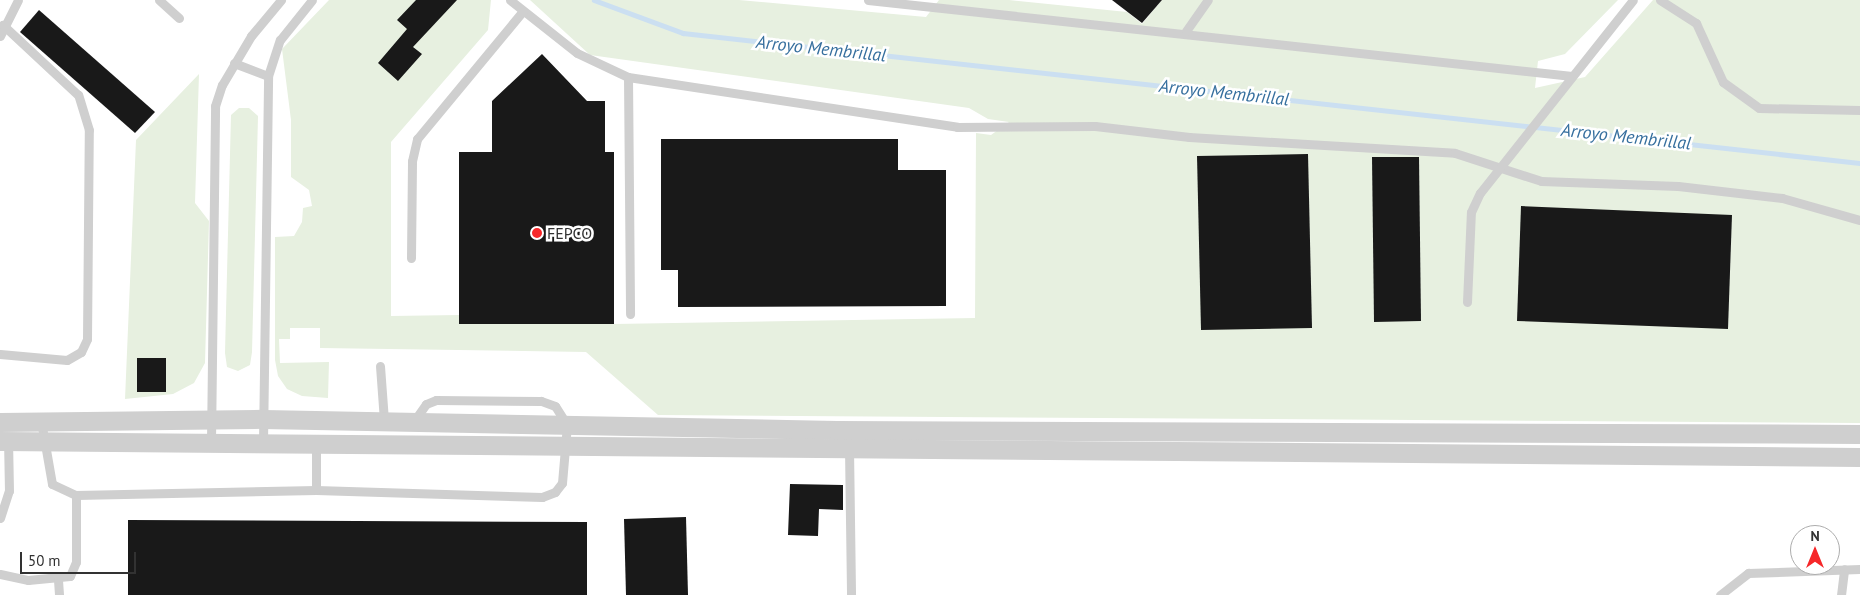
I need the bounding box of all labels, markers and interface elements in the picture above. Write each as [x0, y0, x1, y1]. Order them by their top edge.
water label: Arroyo Membrillal [755, 31, 887, 67]
water label: Arroyo Membrillal [1158, 75, 1290, 111]
water label: Arroyo Membrillal [1560, 119, 1692, 155]
place label: FEPCO [547, 223, 592, 243]
marker: FEPCO [531, 227, 543, 239]
north arrow [1790, 525, 1840, 575]
text: N [1810, 527, 1820, 545]
scale bar [22, 542, 139, 574]
text: 50 m [28, 551, 61, 570]

